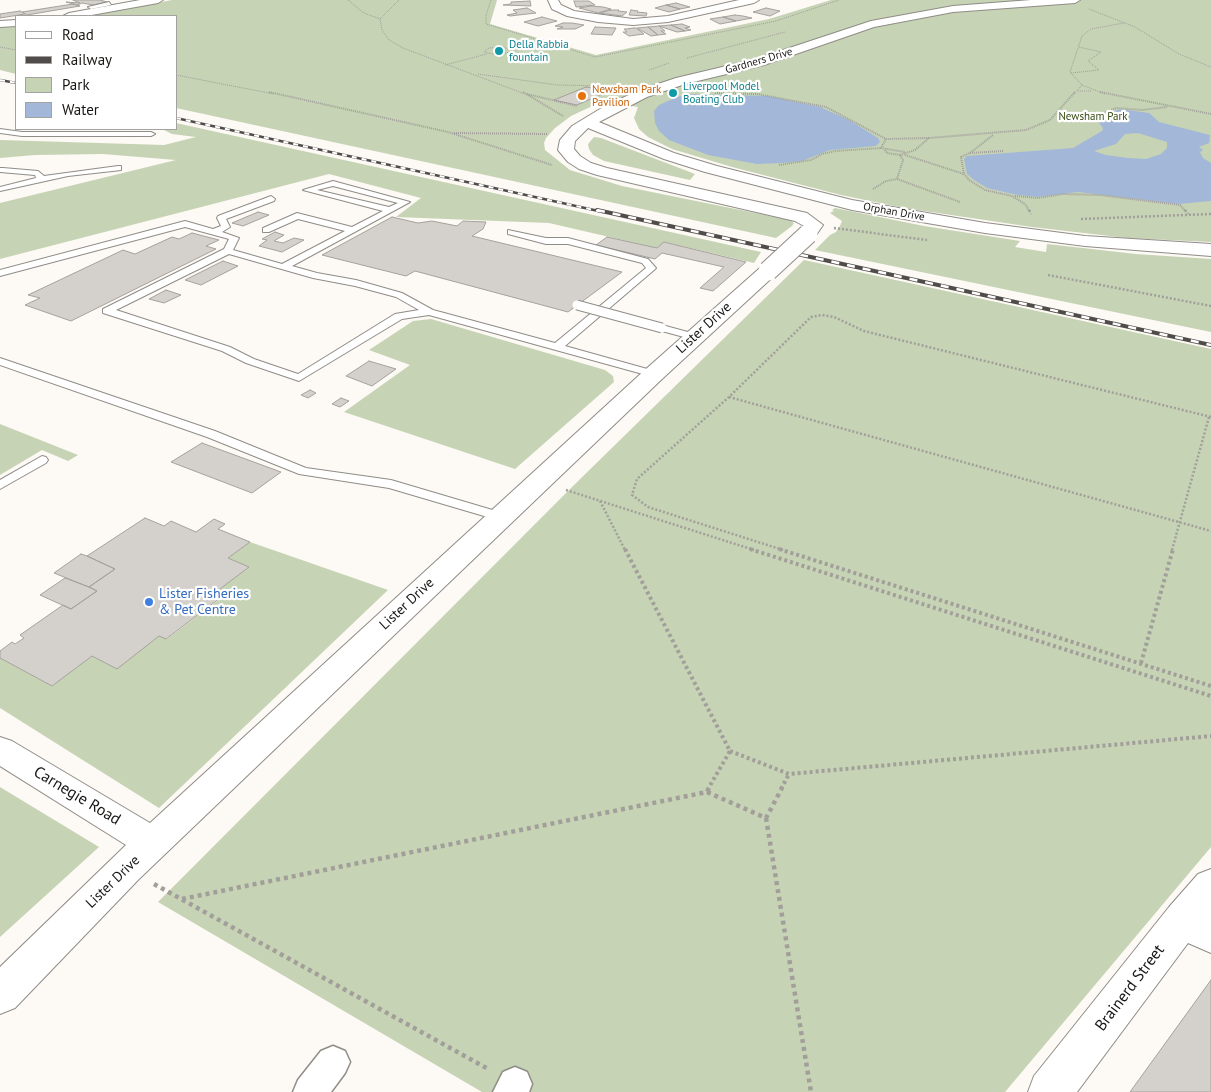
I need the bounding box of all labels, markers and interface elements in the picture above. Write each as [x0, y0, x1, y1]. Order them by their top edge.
legend [15, 15, 178, 130]
text: Road [62, 25, 94, 44]
place label: Della Rabbia fountain [509, 38, 569, 64]
marker: Della Rabbia fountain [493, 45, 505, 57]
street label: Gardners Drive [724, 45, 794, 77]
text: Railway [62, 50, 112, 69]
text: Park [62, 75, 90, 94]
place label: Liverpool Model Boating Club [683, 80, 759, 106]
place label: Newsham Park Pavilion [592, 83, 661, 109]
marker: Liverpool Model Boating Club [667, 87, 679, 99]
marker: Newsham Park Pavilion [576, 90, 588, 102]
text: Water [62, 100, 99, 119]
park label: Newsham Park [1058, 110, 1128, 124]
street label: Orphan Drive [862, 200, 926, 224]
street label: Lister Drive [673, 299, 735, 357]
street label: Lister Drive [376, 575, 438, 633]
place label: Lister Fisheries & Pet Centre [159, 586, 249, 618]
marker: Lister Fisheries & Pet Centre [143, 596, 155, 608]
street label: Carnegie Road [30, 763, 124, 829]
street label: Lister Drive [83, 852, 143, 912]
street label: Brainerd Street [1091, 941, 1169, 1035]

